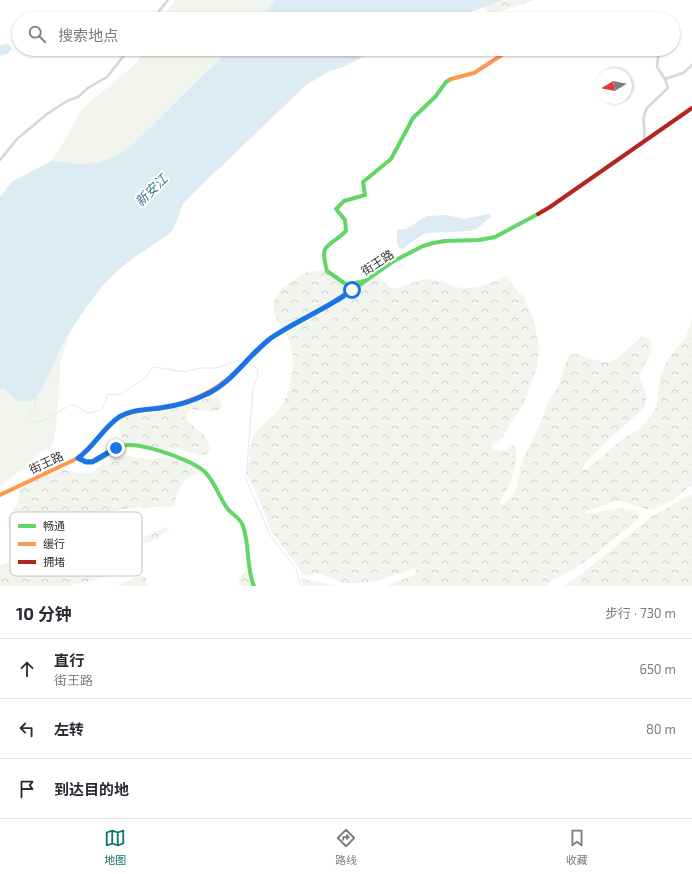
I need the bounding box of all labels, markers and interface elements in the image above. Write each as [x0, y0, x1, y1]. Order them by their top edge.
search box [12, 12, 680, 56]
icon: search [26, 23, 48, 45]
text: 搜索地点 [58, 26, 118, 44]
north arrow [596, 68, 632, 104]
water label: 新安江 [132, 169, 172, 209]
street label: 街王路 [358, 246, 396, 278]
route start [343, 281, 361, 299]
route end [107, 439, 125, 457]
street label: 街王路 [27, 448, 65, 476]
legend [10, 512, 142, 576]
text: 畅通 [43, 519, 65, 532]
text: 缓行 [43, 537, 65, 550]
text: 拥堵 [43, 555, 65, 568]
text: 10 分钟 [16, 603, 72, 623]
text: 步行 · 730 m [605, 605, 676, 621]
text: 直行 [54, 651, 84, 669]
icon: ahead [16, 658, 38, 680]
text: 650 m [639, 661, 676, 677]
text: 街王路 [54, 672, 93, 688]
icon: left [16, 718, 38, 740]
text: 左转 [54, 720, 84, 738]
text: 80 m [646, 721, 676, 737]
icon: arrive [16, 778, 38, 800]
text: 到达目的地 [54, 780, 129, 798]
tab: 地图 [104, 827, 126, 867]
tab: 路线 [335, 827, 357, 867]
tab: 收藏 [566, 827, 588, 867]

